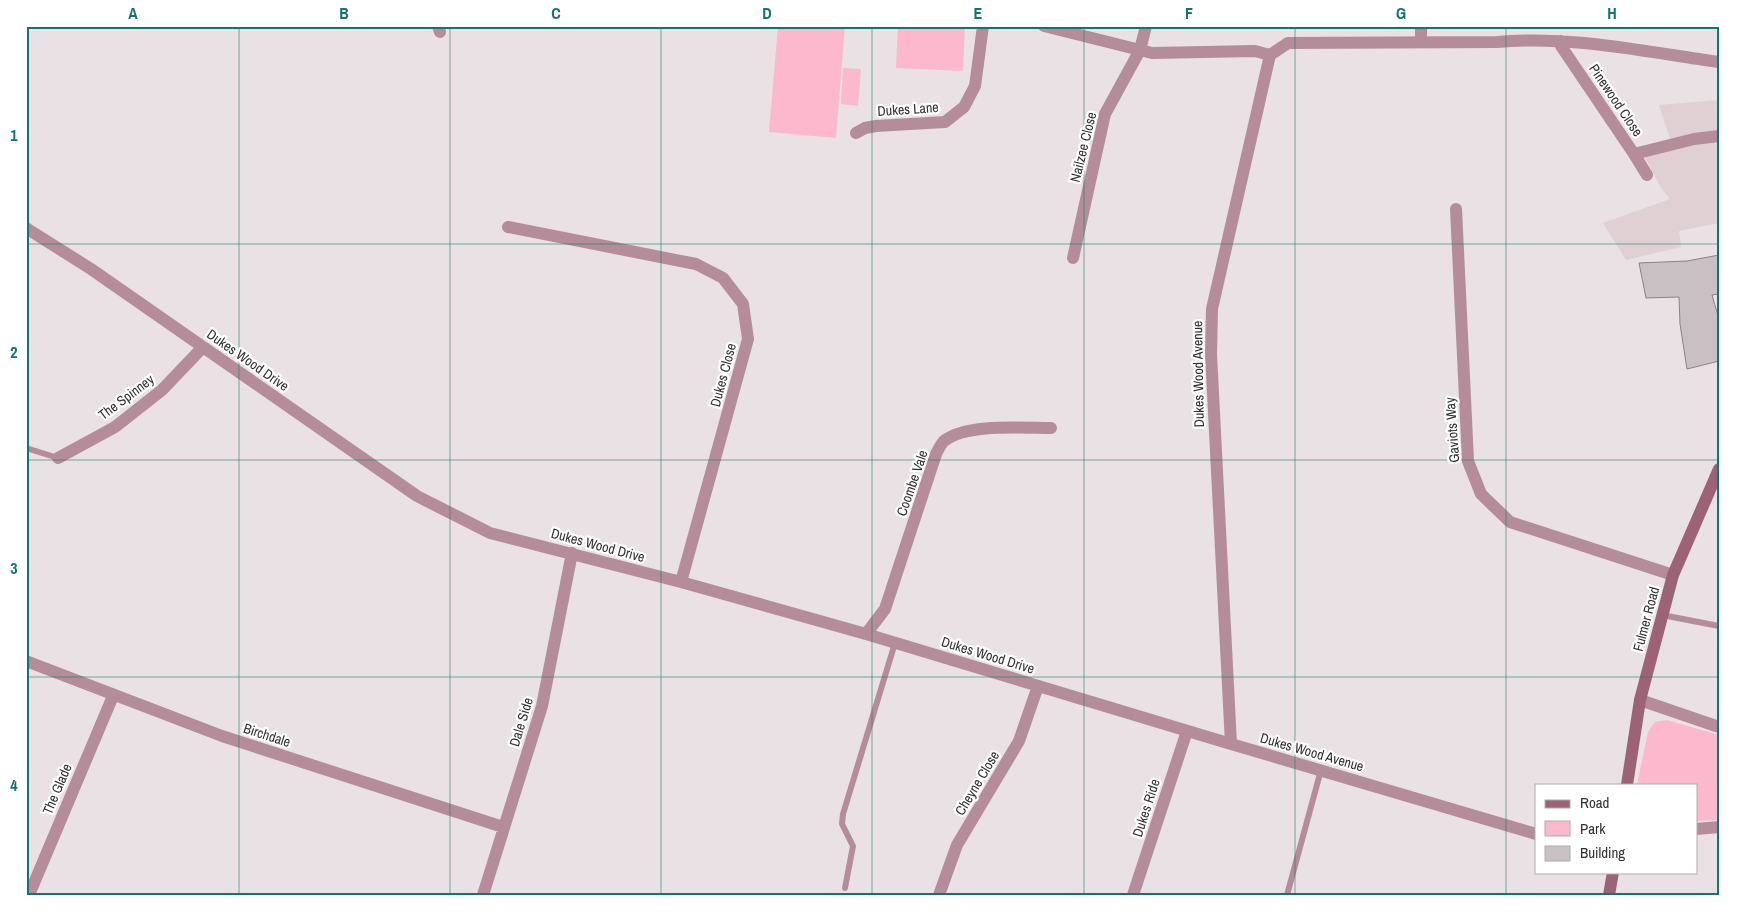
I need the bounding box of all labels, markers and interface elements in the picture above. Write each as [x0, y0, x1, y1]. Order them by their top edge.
text: A [128, 2, 138, 24]
text: B [339, 2, 349, 24]
text: C [551, 2, 561, 24]
text: D [762, 2, 772, 24]
text: E [974, 2, 983, 24]
text: F [1185, 2, 1193, 24]
text: G [1396, 2, 1406, 24]
text: H [1607, 2, 1617, 24]
street label: Pinewood Close [1585, 60, 1647, 140]
street label: Dukes Lane [877, 98, 939, 120]
street label: Nailzee Close [1066, 110, 1100, 184]
text: 1 [10, 124, 18, 146]
street label: Dukes Wood Avenue [1188, 320, 1208, 428]
street label: Dukes Wood Drive [203, 325, 293, 395]
text: 2 [10, 341, 18, 363]
street label: Dukes Close [706, 341, 740, 409]
street label: The Spinney [95, 370, 158, 424]
street label: Gaviots Way [1441, 397, 1463, 463]
street label: Coombe Vale [892, 448, 932, 518]
street label: Dukes Wood Drive [549, 524, 647, 566]
text: 3 [10, 557, 18, 579]
street label: Fulmer Road [1629, 585, 1663, 653]
street label: Dukes Wood Drive [939, 632, 1037, 678]
street label: Dale Side [505, 695, 537, 749]
street label: Birchdale [241, 719, 293, 751]
street label: Dukes Wood Avenue [1258, 729, 1366, 775]
street label: Cheyne Close [951, 747, 1003, 819]
street label: The Glade [38, 761, 76, 817]
text: 4 [10, 774, 18, 796]
street label: Dukes Ride [1128, 777, 1164, 839]
legend [1535, 784, 1698, 874]
text: Road [1580, 792, 1609, 813]
text: Park [1580, 818, 1606, 839]
text: Building [1580, 842, 1625, 863]

